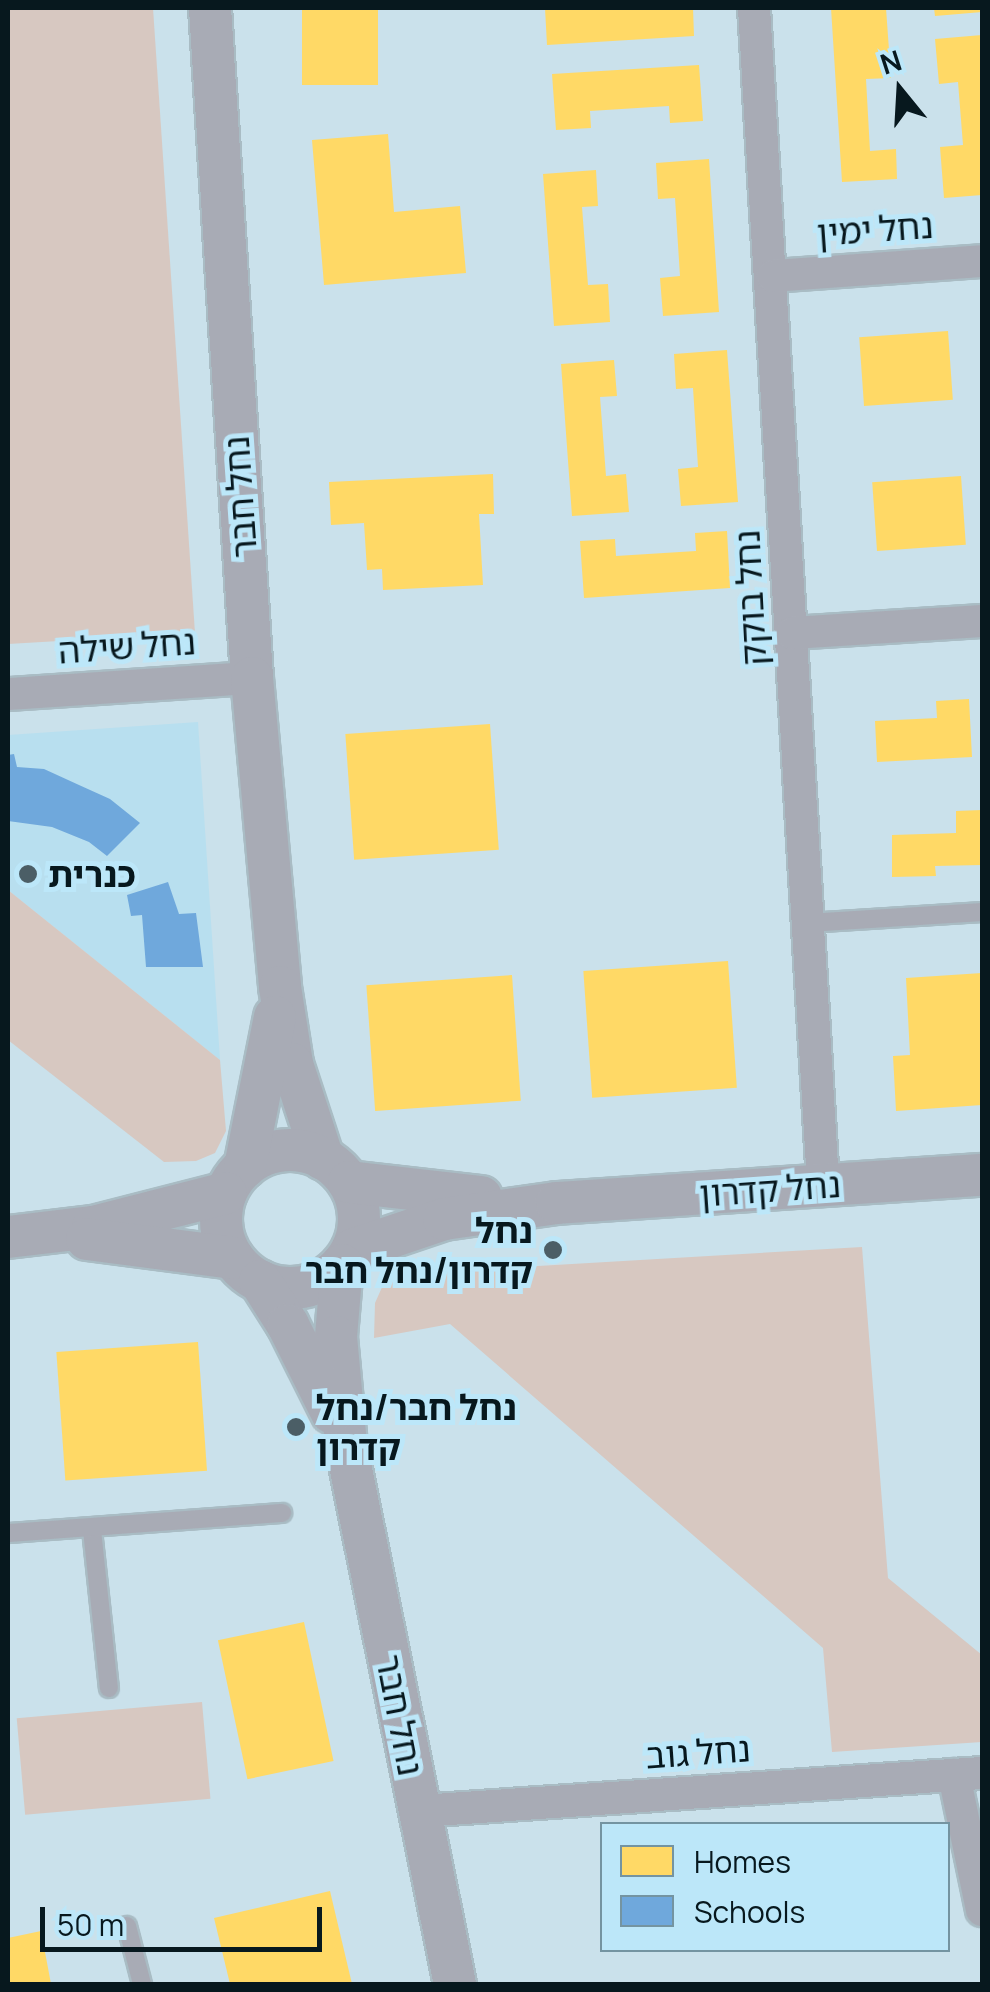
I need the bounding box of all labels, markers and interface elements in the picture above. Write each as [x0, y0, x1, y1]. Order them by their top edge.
north arrow [850, 40, 950, 140]
text: N [875, 40, 906, 83]
street label: נחל ימין [815, 204, 935, 254]
street label: נחל חבר [215, 435, 265, 559]
street label: נחל בוקק [725, 529, 775, 667]
street label: נחל שילה [57, 620, 197, 672]
place label: כנרית [48, 853, 136, 895]
marker: כנרית [17, 863, 39, 885]
street label: נחל קדרון [698, 1163, 842, 1215]
place label: נחל קדרון/נחל חבר [305, 1209, 533, 1291]
marker: נחל קדרון/נחל חבר [542, 1239, 564, 1261]
place label: נחל חבר/נחל קדרון [316, 1386, 517, 1468]
marker: נחל חבר/נחל קדרון [285, 1416, 307, 1438]
street label: נחל חבר [368, 1651, 432, 1779]
street label: נחל גוב [644, 1727, 752, 1777]
legend [600, 1822, 950, 1952]
text: Homes [694, 1841, 791, 1882]
scale bar [45, 1887, 328, 1949]
text: Schools [694, 1891, 805, 1932]
text: 50 m [57, 1904, 124, 1945]

